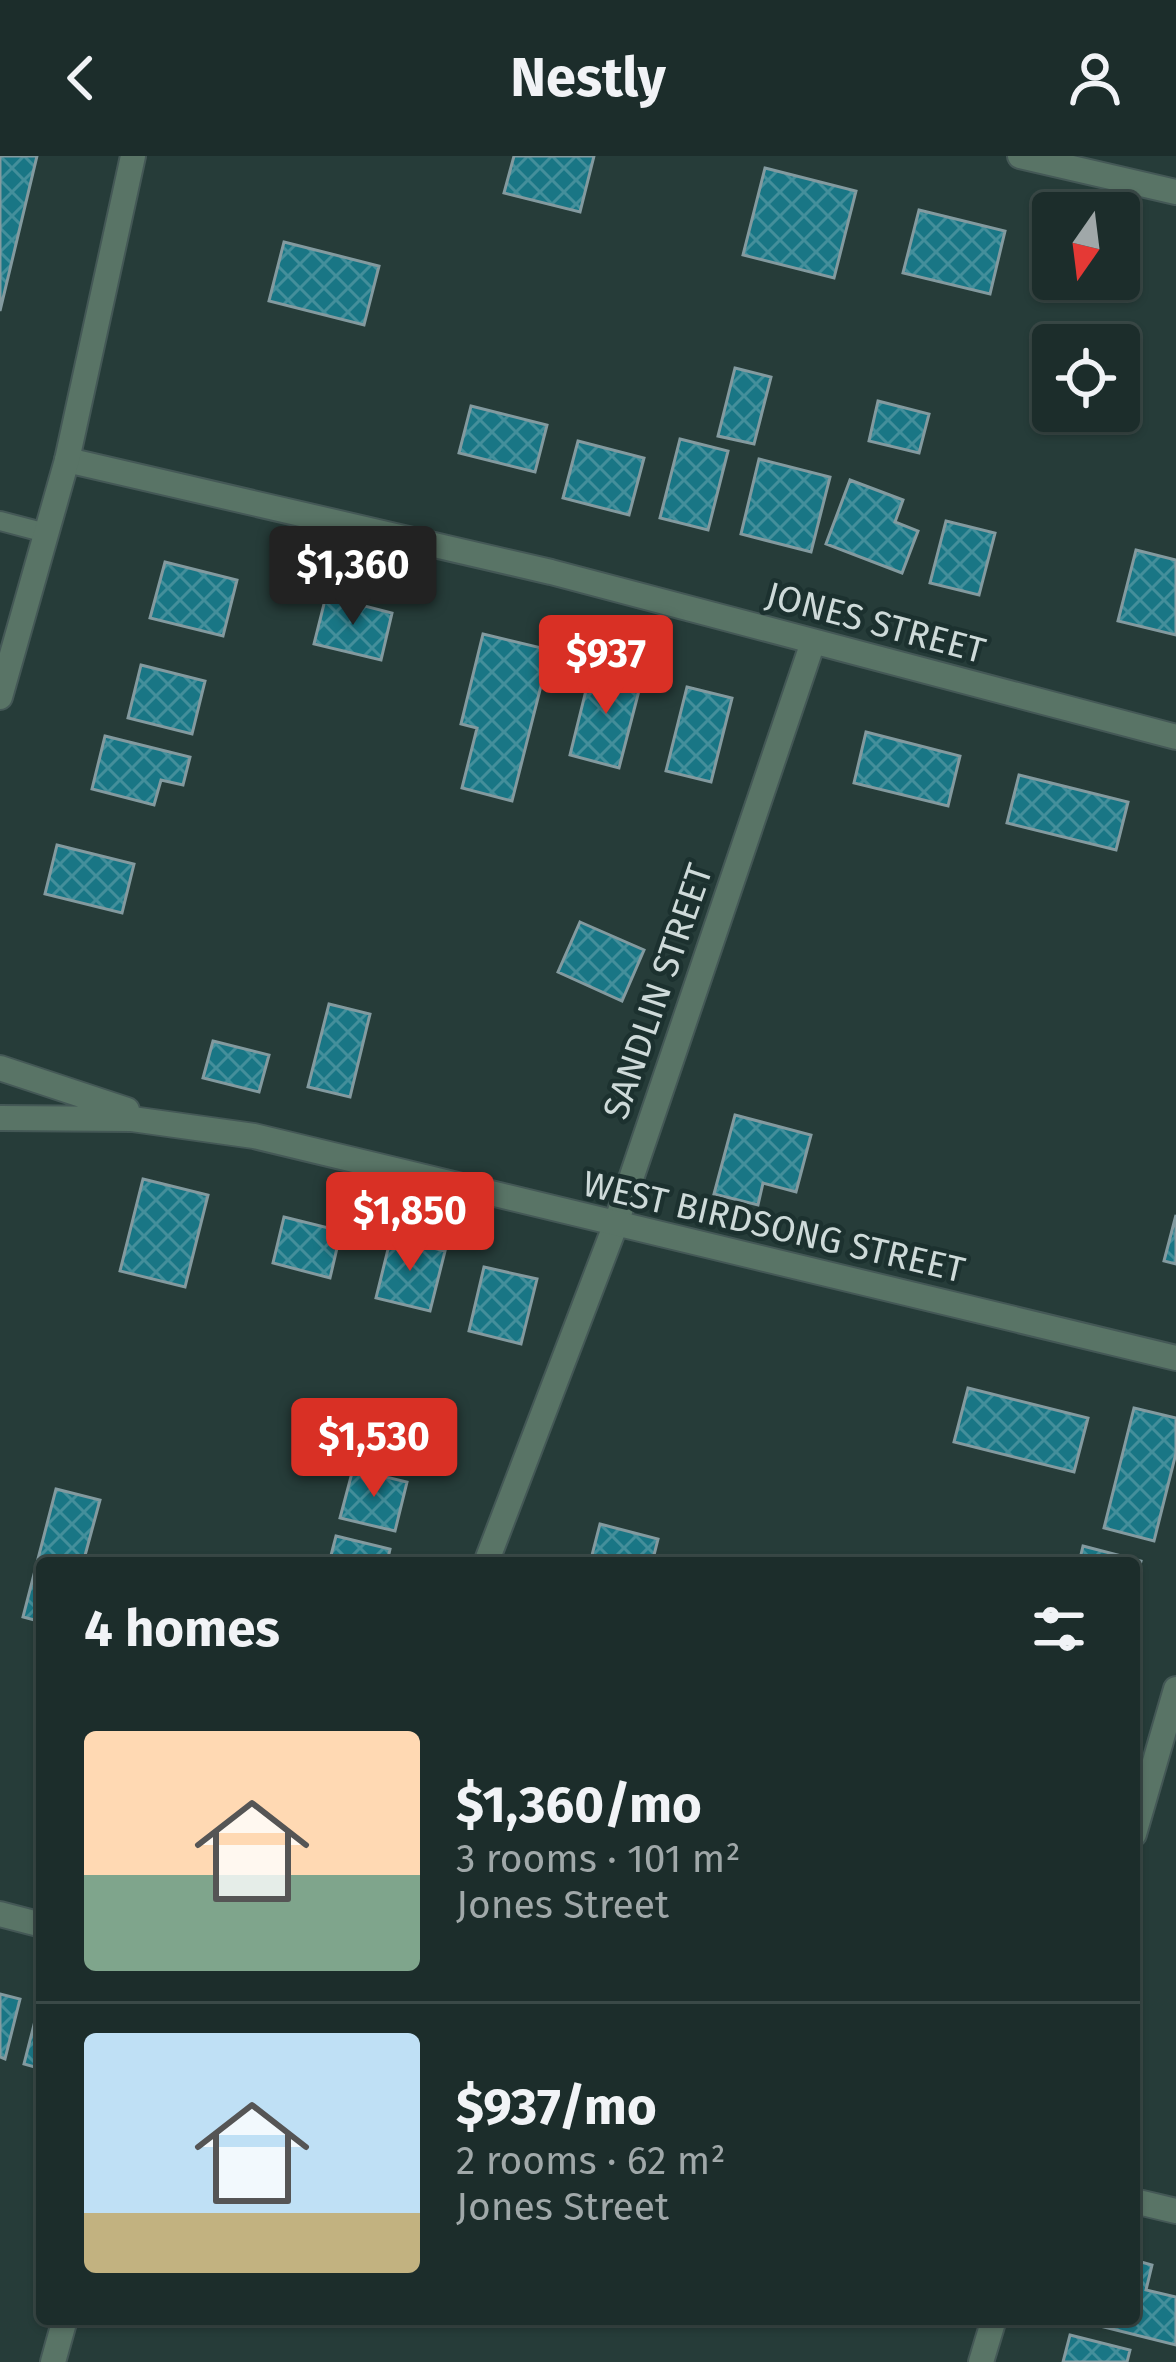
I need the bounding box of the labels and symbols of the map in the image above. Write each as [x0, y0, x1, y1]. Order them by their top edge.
north arrow [1032, 192, 1140, 300]
pin: $1,360 [255, 526, 451, 628]
street label: JONES STREET [761, 573, 990, 673]
pin: $937 [535, 615, 677, 717]
street label: SANDLIN STREET [594, 858, 722, 1125]
street label: WEST BIRDSONG STREET [578, 1162, 969, 1292]
pin: $1,850 [312, 1172, 508, 1274]
pin: $1,530 [276, 1398, 472, 1500]

